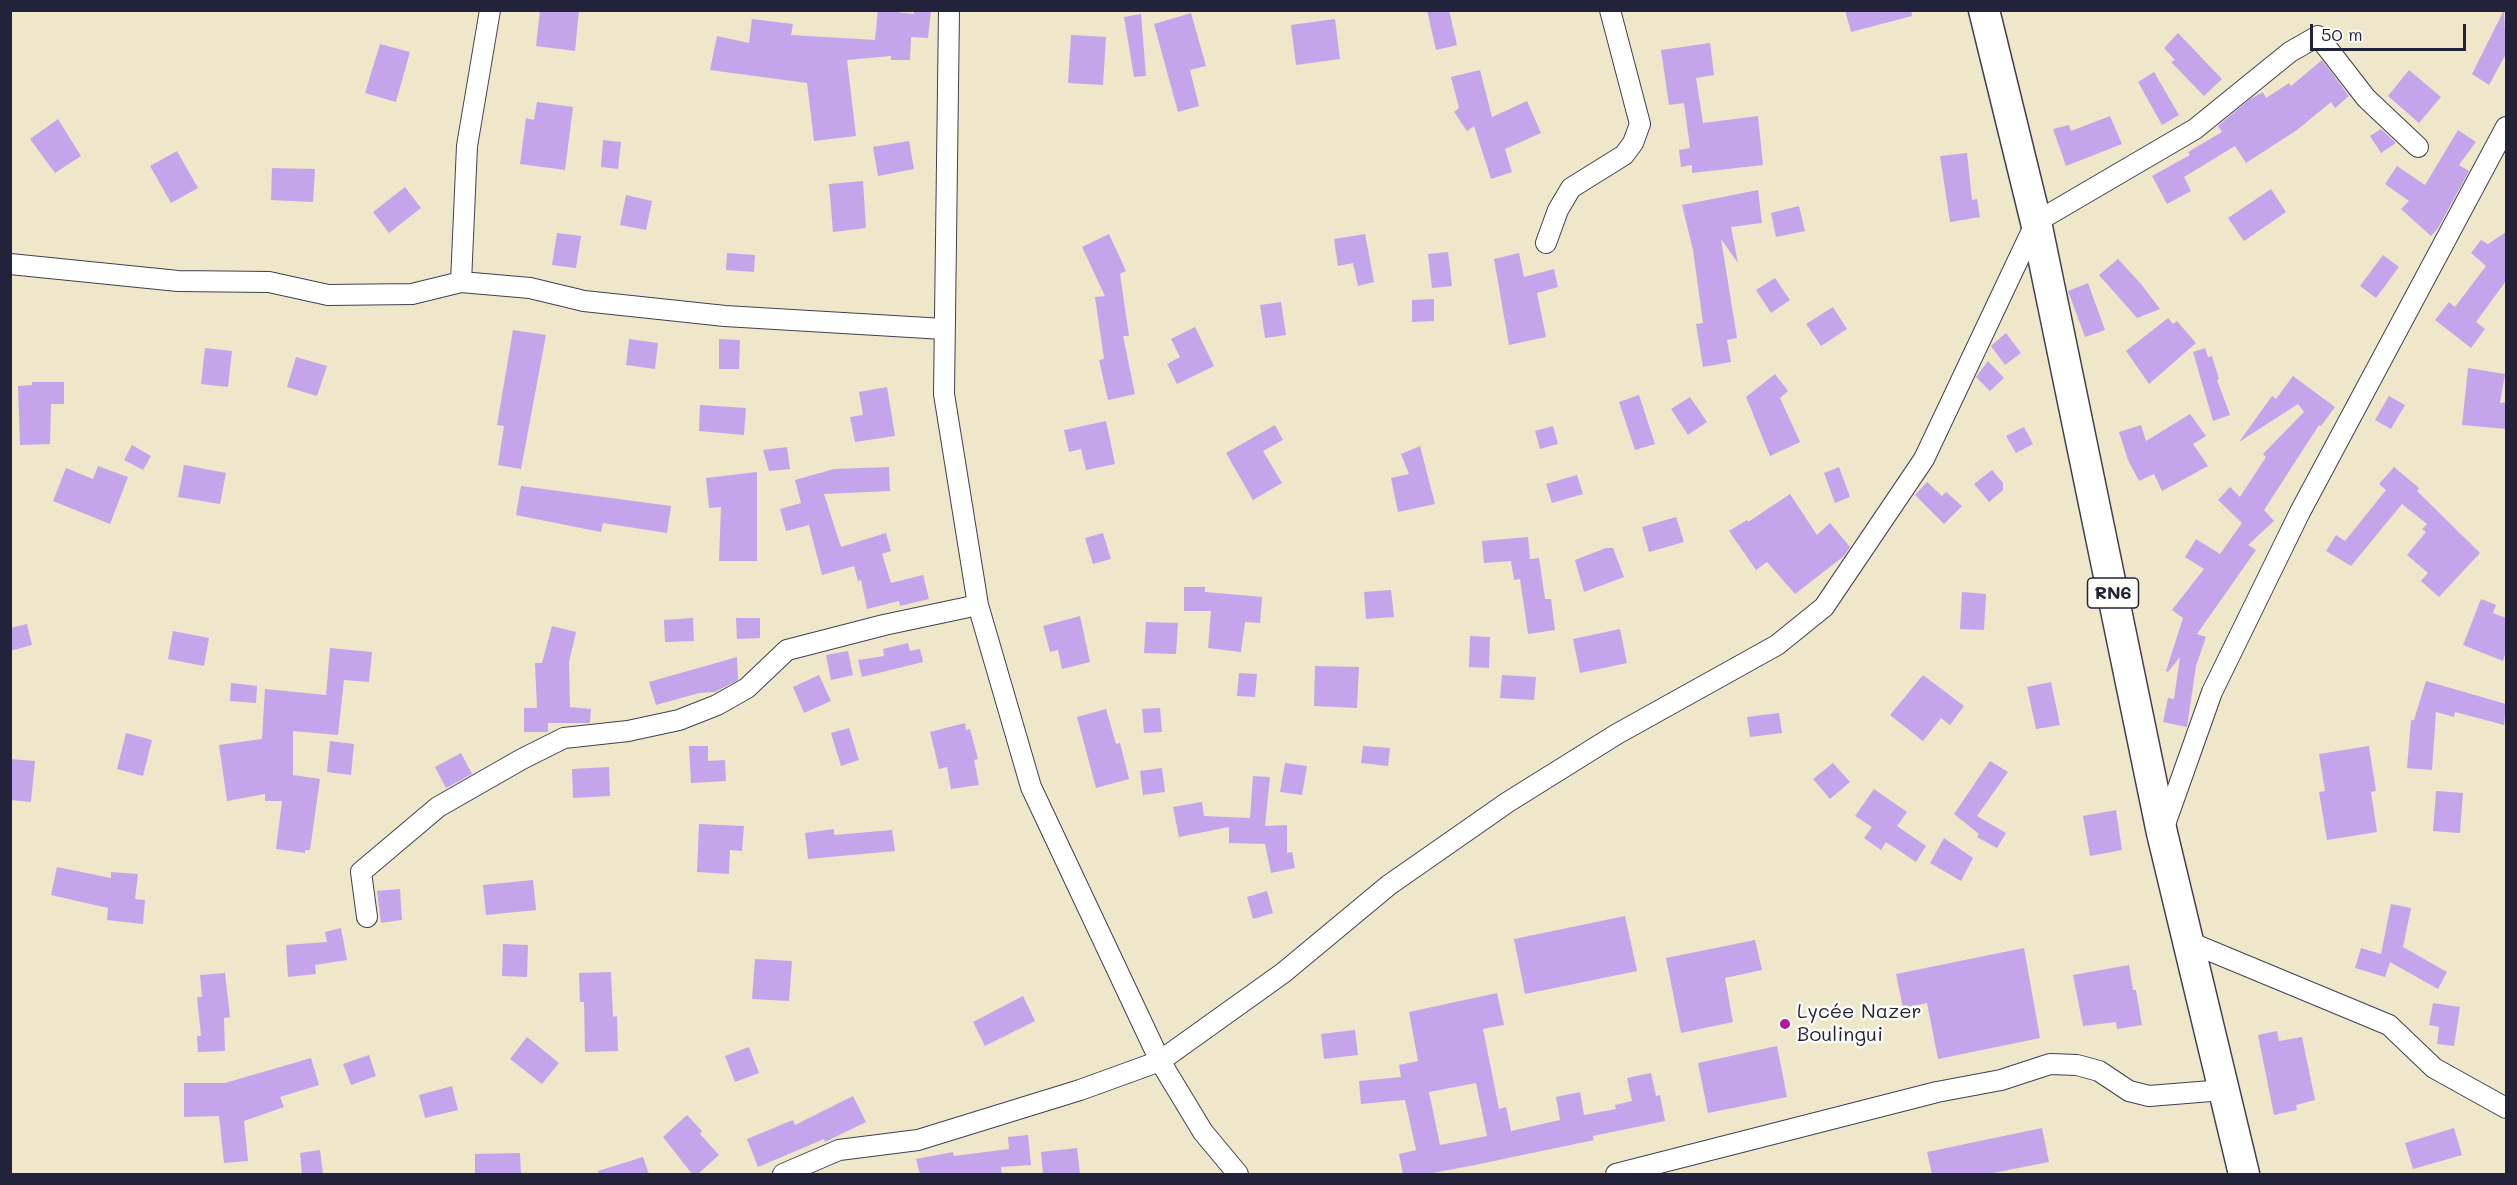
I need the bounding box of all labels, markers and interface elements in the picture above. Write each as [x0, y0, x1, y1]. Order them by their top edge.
scale bar [2313, 12, 2469, 50]
text: 50 m [2321, 22, 2363, 46]
road number: RN6 [2088, 578, 2138, 608]
place label: Lycée Nazer Boulingui [1797, 1000, 1922, 1047]
marker: Lycée Nazer Boulingui [1778, 1017, 1792, 1031]

